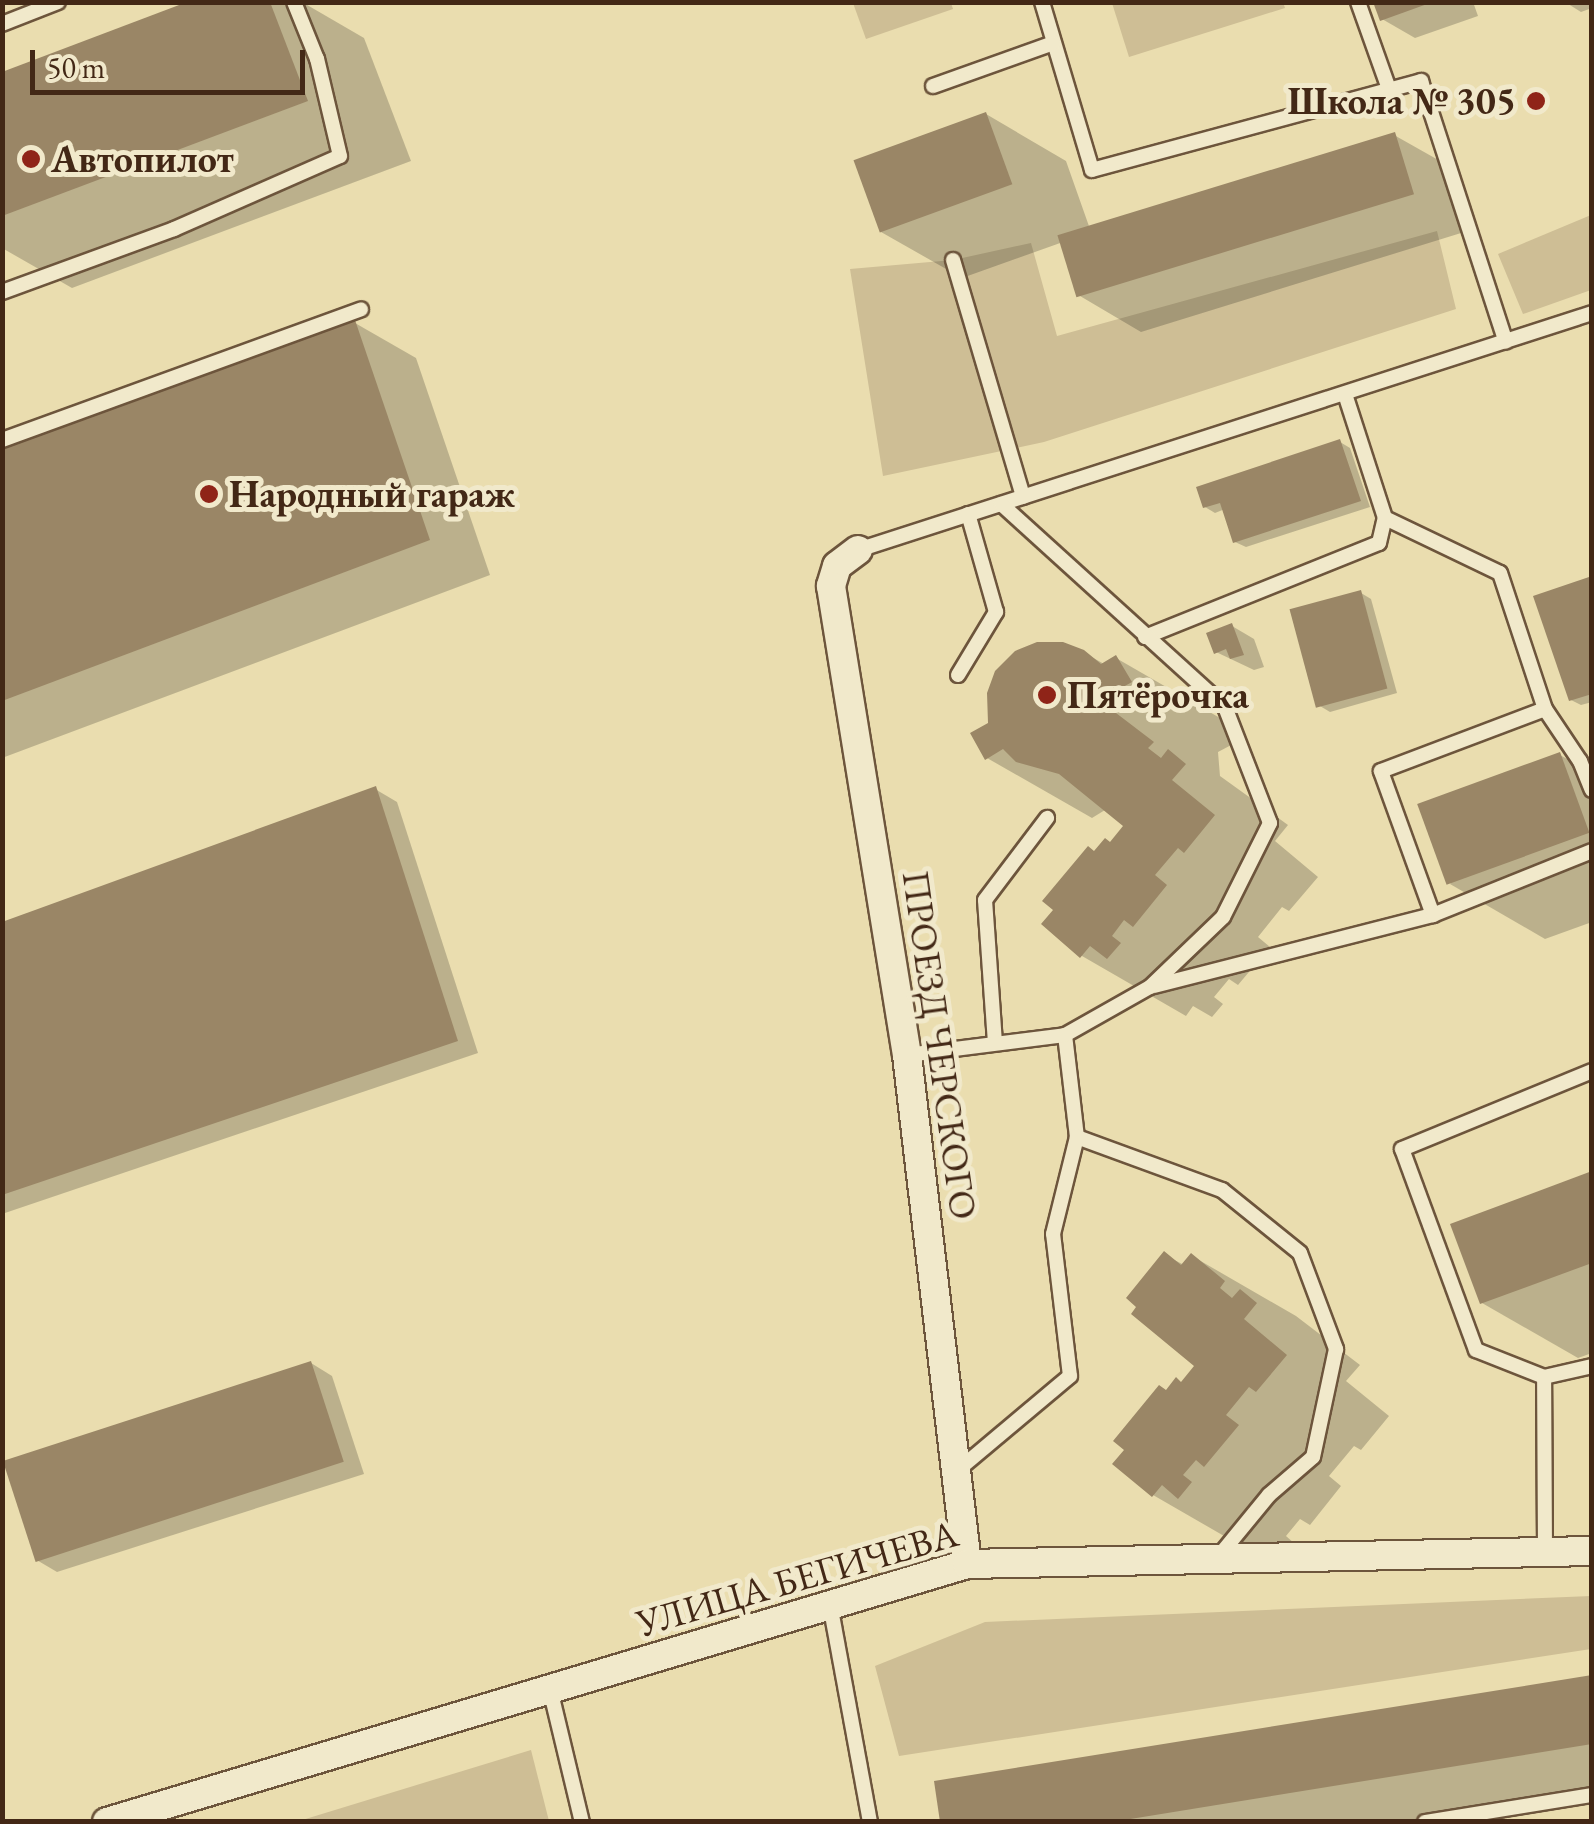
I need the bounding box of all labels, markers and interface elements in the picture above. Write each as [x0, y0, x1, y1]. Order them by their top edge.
scale bar [35, 30, 310, 92]
text: 50 m [47, 48, 105, 87]
place label: Школа № 305 [1287, 78, 1516, 124]
marker: Школа № 305 [1525, 90, 1547, 112]
place label: Автопилот [51, 136, 234, 182]
marker: Автопилот [20, 148, 42, 170]
place label: Народный гараж [229, 471, 515, 517]
marker: Народный гараж [198, 483, 220, 505]
place label: Пятёрочка [1067, 672, 1249, 718]
marker: Пятёрочка [1036, 684, 1058, 706]
street label: ПРОЕЗД ЧЕРСКОГО [893, 868, 987, 1222]
street label: УЛИЦА БЕГИЧЕВА [631, 1510, 963, 1646]

